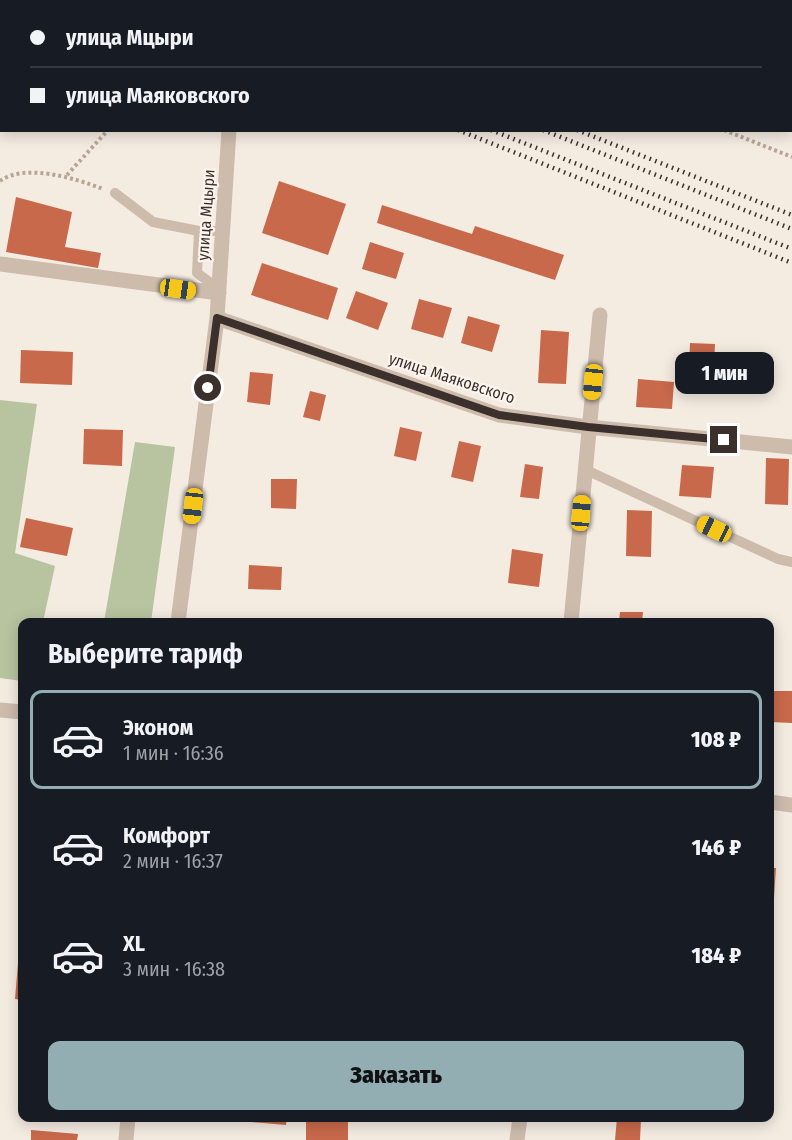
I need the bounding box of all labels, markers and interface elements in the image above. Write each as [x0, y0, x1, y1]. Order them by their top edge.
text: улица Мцыри [66, 24, 193, 51]
text: улица Маяковского [66, 82, 250, 109]
street label: улица Мцыри [193, 169, 219, 261]
car [159, 278, 197, 300]
street label: улица Маяковского [386, 349, 518, 407]
callout: 1 мин [674, 353, 774, 395]
text: 1 мин [701, 361, 748, 385]
car [582, 363, 604, 401]
route start [194, 374, 221, 401]
route end [710, 426, 737, 453]
car [182, 487, 204, 525]
car [570, 494, 592, 532]
car [694, 513, 734, 545]
text: Выберите тариф [48, 638, 243, 670]
icon: car [51, 713, 105, 767]
text: Эконом [123, 714, 193, 741]
text: 108 ₽ [691, 726, 741, 753]
text: 1 мин · 16:36 [123, 741, 224, 765]
icon: car [51, 821, 105, 875]
text: Комфорт [123, 822, 210, 849]
text: 146 ₽ [692, 834, 741, 861]
text: 2 мин · 16:37 [123, 849, 223, 873]
icon: car [51, 929, 105, 983]
text: XL [123, 930, 145, 957]
text: 184 ₽ [692, 942, 741, 969]
text: 3 мин · 16:38 [123, 957, 225, 981]
button: Заказать [48, 1041, 744, 1110]

